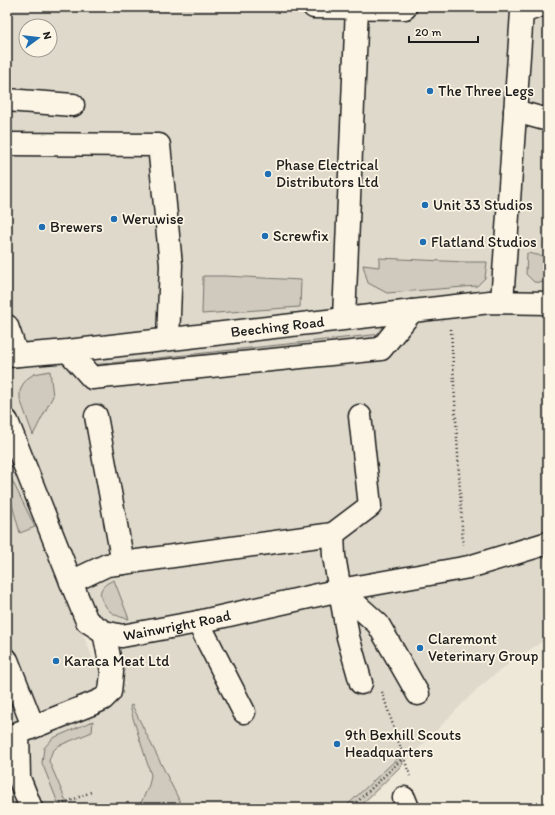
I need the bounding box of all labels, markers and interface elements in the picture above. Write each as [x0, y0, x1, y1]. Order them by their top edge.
north arrow [18, 18, 58, 58]
scale bar [409, 18, 478, 44]
text: 20 m [415, 25, 442, 39]
text: N [40, 30, 54, 41]
place label: The Three Legs [438, 82, 534, 100]
marker: The Three Legs [425, 86, 435, 96]
place label: Phase Electrical Distributors Ltd [276, 156, 379, 191]
marker: Phase Electrical Distributors Ltd [263, 169, 273, 179]
place label: Unit 33 Studios [433, 196, 533, 214]
marker: Unit 33 Studios [420, 200, 430, 210]
place label: Weruwise [122, 210, 184, 228]
marker: Weruwise [109, 214, 119, 224]
place label: Brewers [50, 218, 103, 236]
marker: Brewers [37, 222, 47, 232]
place label: Screwfix [273, 227, 329, 245]
marker: Screwfix [260, 231, 270, 241]
place label: Flatland Studios [431, 233, 537, 251]
marker: Flatland Studios [418, 237, 428, 247]
street label: Beeching Road [230, 312, 325, 341]
street label: Wainwright Road [122, 606, 233, 645]
place label: Claremont Veterinary Group [428, 630, 539, 665]
marker: Claremont Veterinary Group [415, 643, 425, 653]
place label: Karaca Meat Ltd [64, 652, 169, 670]
marker: Karaca Meat Ltd [51, 656, 61, 666]
place label: 9th Bexhill Scouts Headquarters [345, 726, 462, 761]
marker: 9th Bexhill Scouts Headquarters [332, 739, 342, 749]

